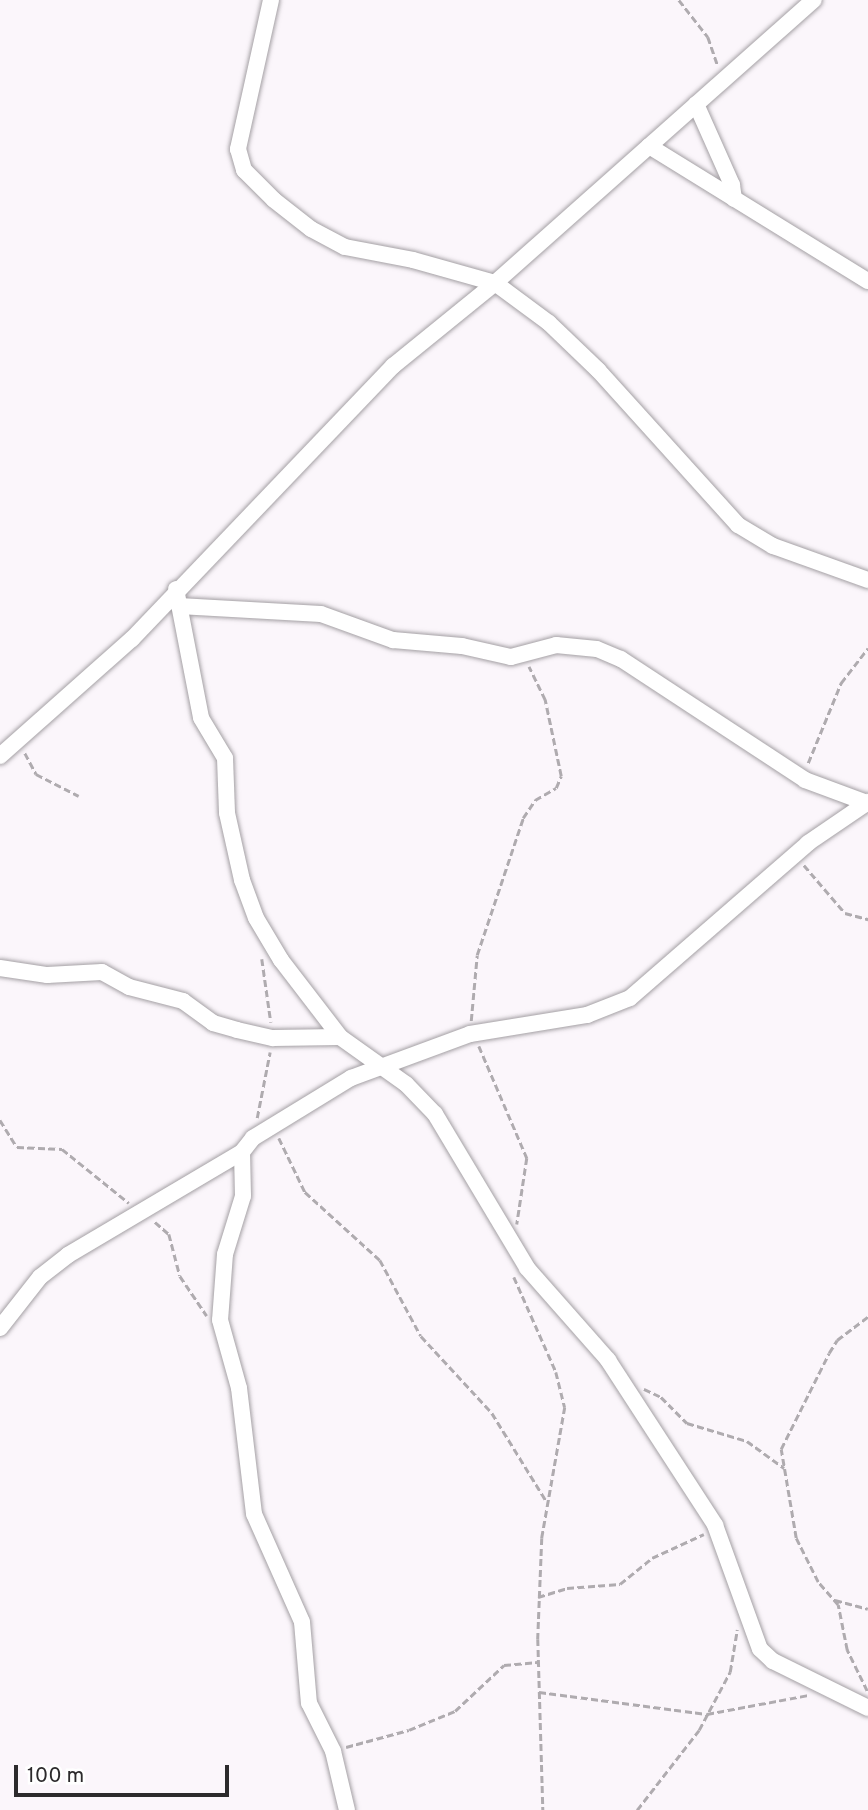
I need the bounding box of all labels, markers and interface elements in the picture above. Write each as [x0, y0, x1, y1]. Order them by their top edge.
scale bar [18, 1750, 233, 1794]
text: 100 m [27, 1763, 84, 1790]

